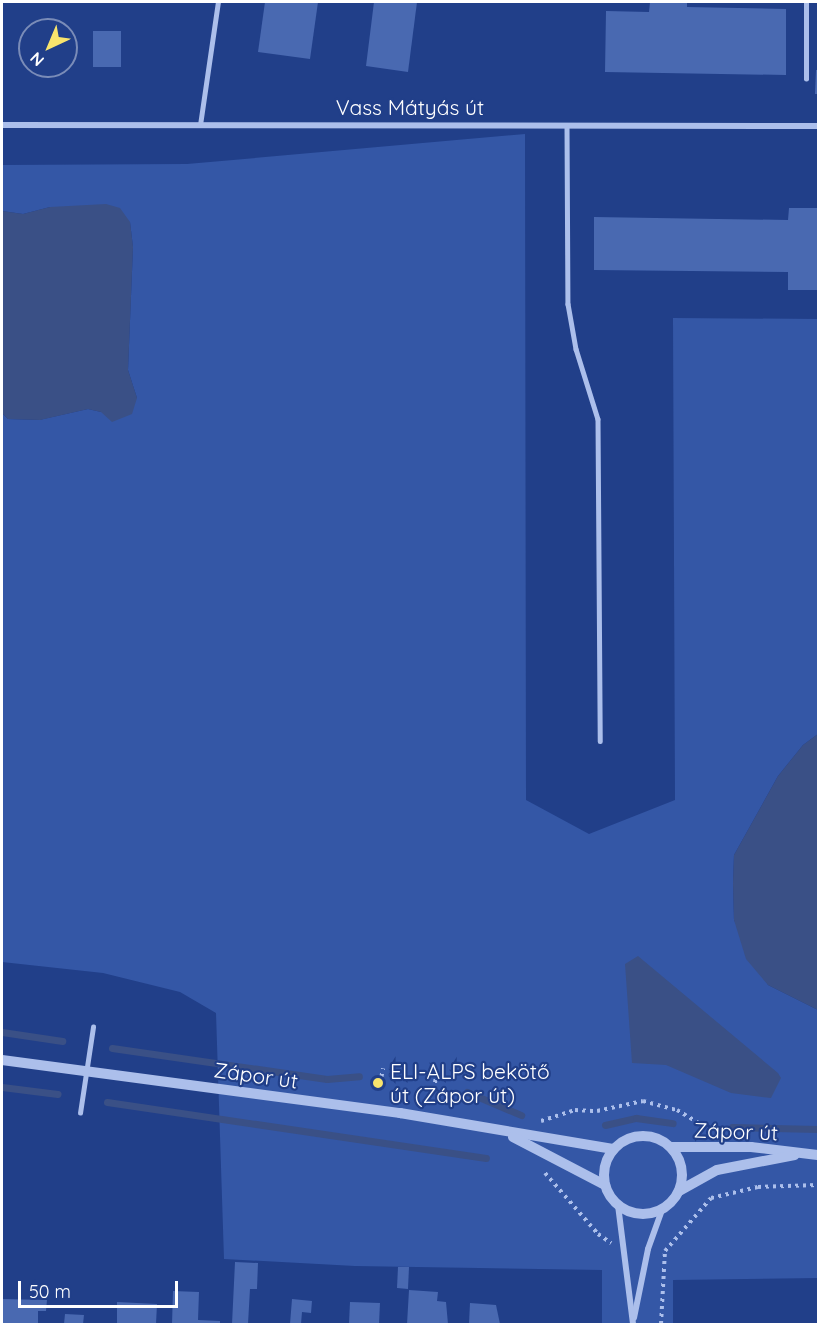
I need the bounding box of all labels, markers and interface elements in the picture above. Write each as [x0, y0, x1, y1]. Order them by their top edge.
north arrow [18, 18, 78, 78]
text: N [26, 48, 48, 71]
street label: Vass Mátyás út [336, 94, 484, 120]
street label: Zápor út [212, 1057, 300, 1093]
place label: ELI-ALPS bekötő út (Zápor út) [390, 1058, 550, 1108]
marker: ELI-ALPS bekötő út (Zápor út) [371, 1076, 385, 1090]
street label: Zápor út [693, 1117, 779, 1145]
scale bar [21, 1269, 182, 1307]
text: 50 m [29, 1280, 71, 1303]

